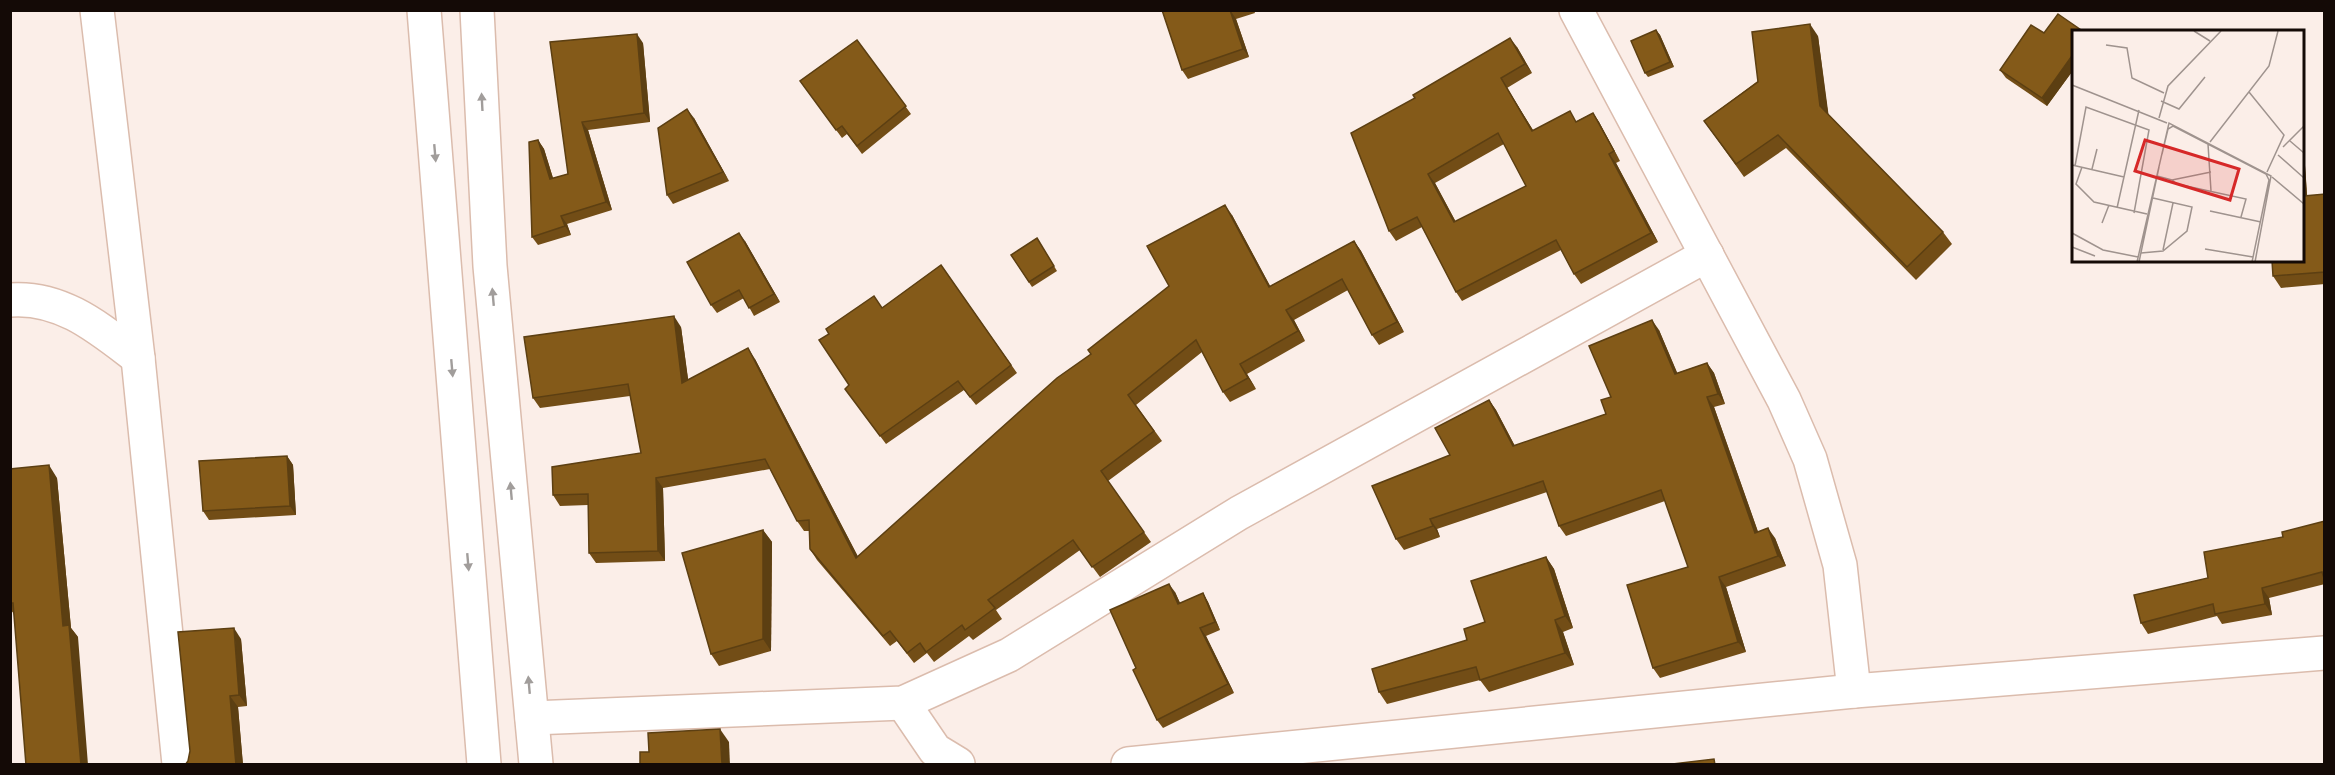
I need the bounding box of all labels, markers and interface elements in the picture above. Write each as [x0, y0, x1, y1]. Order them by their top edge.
inset map [2072, 30, 2305, 262]
one-way arrow [477, 93, 486, 112]
one-way arrow [430, 143, 440, 162]
one-way arrow [488, 287, 498, 306]
one-way arrow [447, 358, 457, 377]
one-way arrow [506, 482, 516, 501]
one-way arrow [463, 553, 472, 572]
one-way arrow [524, 676, 534, 695]

